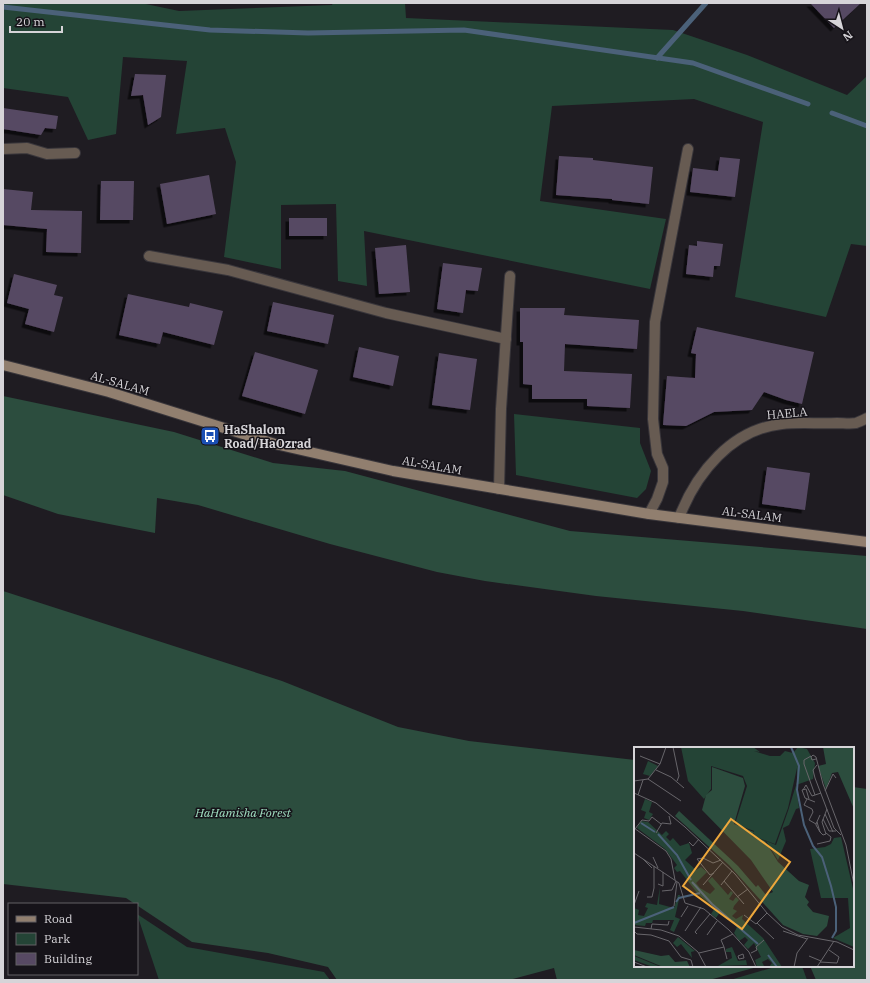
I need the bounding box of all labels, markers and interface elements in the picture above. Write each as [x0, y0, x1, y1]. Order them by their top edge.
scale bar [10, 8, 62, 34]
north arrow [822, 8, 862, 48]
text: 20 m [16, 14, 45, 29]
text: N [840, 28, 856, 44]
street label: AL-SALAM [89, 367, 151, 399]
street label: HAELA [766, 404, 809, 422]
place label: HaShalom Road/HaOzrad [224, 422, 312, 451]
bus stop icon: HaShalom Road/HaOzrad [199, 425, 221, 447]
street label: AL-SALAM [401, 452, 463, 478]
street label: AL-SALAM [721, 503, 783, 525]
inset map [634, 747, 854, 967]
park label: HaHamisha Forest [194, 805, 292, 820]
legend [8, 903, 138, 975]
text: Road [44, 911, 73, 926]
text: Park [44, 931, 70, 946]
text: Building [44, 951, 92, 966]

